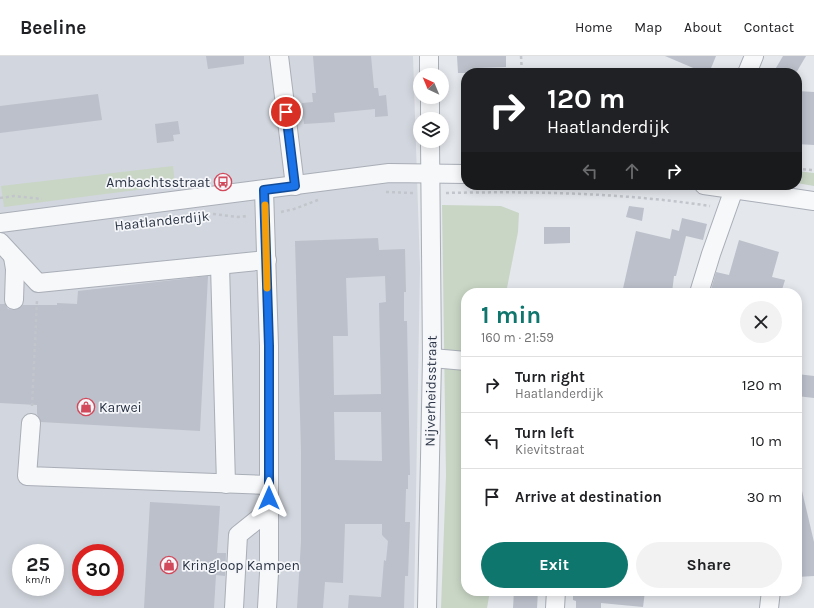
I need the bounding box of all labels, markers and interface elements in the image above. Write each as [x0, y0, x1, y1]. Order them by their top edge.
text: Beeline [20, 17, 86, 39]
text: Home [575, 19, 612, 36]
text: Map [634, 19, 662, 36]
text: About [684, 19, 722, 36]
text: Contact [744, 19, 794, 36]
north arrow [413, 68, 449, 104]
map controls [413, 68, 449, 148]
text: 120 m [547, 82, 625, 115]
icon: right [481, 84, 533, 136]
pin [269, 95, 303, 129]
icon: arrive [275, 101, 297, 123]
button: layers [413, 112, 449, 148]
text: Haatlanderdijk [547, 116, 670, 138]
icon: left [579, 160, 601, 182]
icon: ahead [621, 160, 643, 182]
icon: right [663, 160, 685, 182]
bus stop icon: Ambachtsstraat [213, 172, 233, 192]
place label: Ambachtsstraat [106, 174, 210, 191]
street label: Haatlanderdijk [114, 208, 210, 234]
text: 1 min [481, 301, 541, 329]
button: close [740, 301, 782, 343]
text: 160 m · 21:59 [481, 330, 554, 345]
street label: Nijverheidsstraat [422, 335, 440, 447]
text: Turn right [515, 368, 585, 386]
icon: right [481, 374, 503, 396]
text: 120 m [742, 376, 782, 394]
text: Haatlanderdijk [515, 386, 604, 401]
shop icon: Karwei [76, 397, 96, 417]
place label: Karwei [99, 399, 142, 416]
text: Turn left [515, 424, 574, 442]
icon: left [481, 430, 503, 452]
text: 10 m [751, 432, 782, 450]
text: Kievitstraat [515, 442, 584, 457]
position arrow [248, 477, 290, 519]
icon: arrive [481, 486, 503, 508]
text: Arrive at destination [515, 488, 662, 506]
text: 30 m [747, 488, 782, 506]
button: Exit [481, 542, 628, 588]
button: Share [636, 542, 782, 588]
speed limit sign: 30 [72, 544, 124, 596]
text: 25 [26, 553, 50, 576]
shop icon: Kringloop Kampen [159, 555, 179, 575]
place label: Kringloop Kampen [182, 557, 300, 574]
text: km/h [25, 574, 51, 586]

